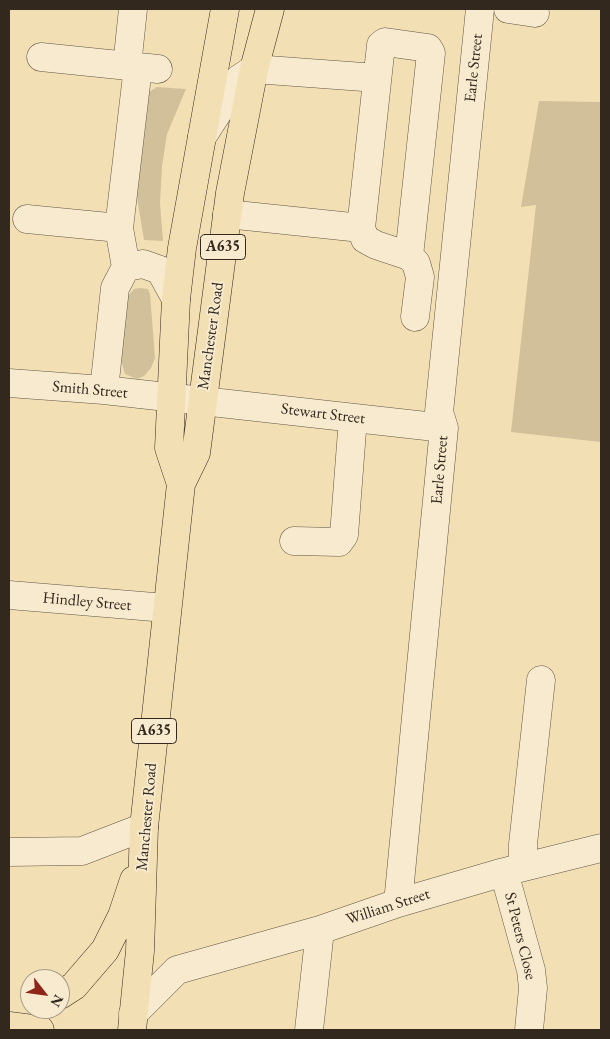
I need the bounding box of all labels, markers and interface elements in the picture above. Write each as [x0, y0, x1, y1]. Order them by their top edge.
street label: Earle Street [461, 33, 487, 103]
road number: A635 [200, 234, 246, 260]
street label: Manchester Road [194, 281, 228, 391]
street label: Smith Street [52, 377, 128, 403]
street label: Stewart Street [280, 399, 366, 429]
street label: Earle Street [427, 435, 453, 505]
street label: Hindley Street [42, 589, 132, 615]
road number: A635 [132, 718, 176, 744]
street label: Manchester Road [133, 762, 161, 872]
street label: William Street [344, 884, 432, 930]
street label: St Peters Close [500, 890, 540, 982]
north arrow [20, 969, 70, 1019]
text: N [47, 992, 68, 1010]

